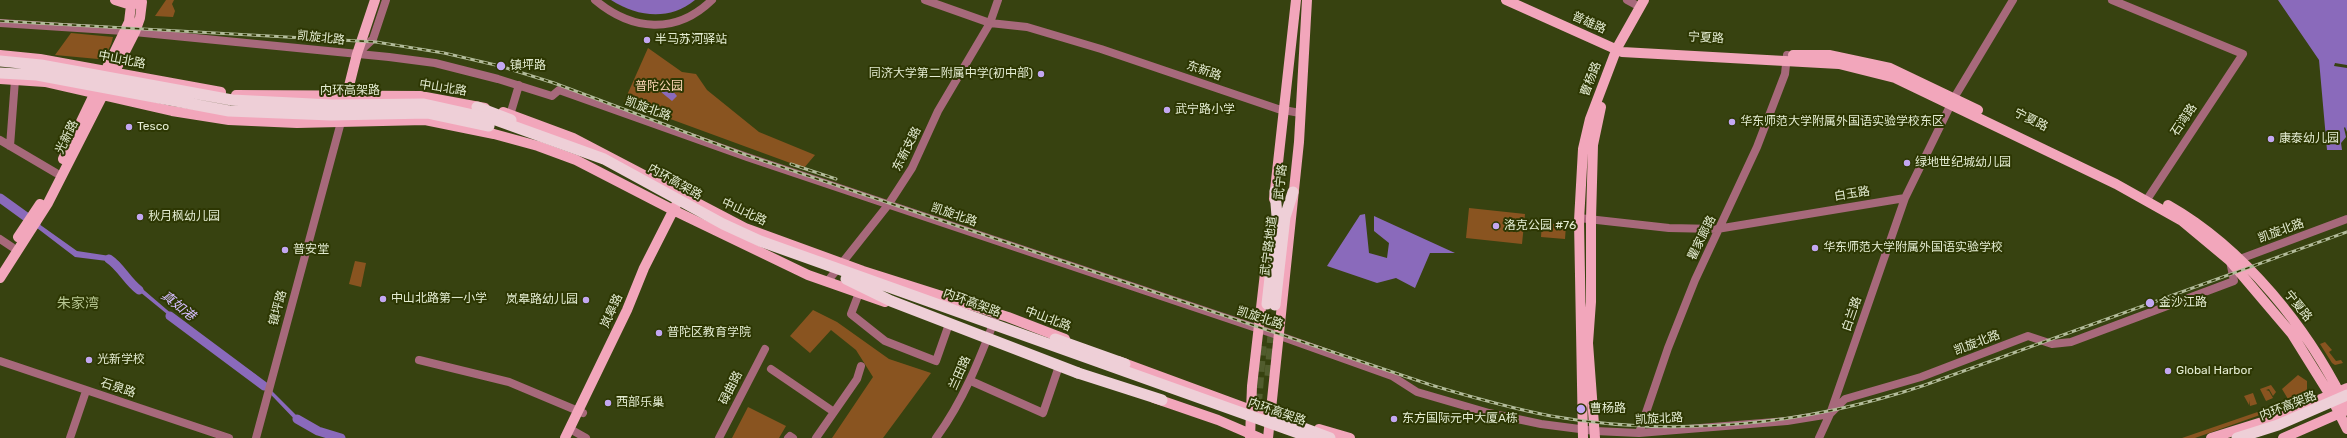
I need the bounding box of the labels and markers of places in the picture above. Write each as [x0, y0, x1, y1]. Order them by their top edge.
place label: 半马苏河驿站 [655, 33, 727, 47]
marker: 半马苏河驿站 [642, 35, 652, 45]
place label: 镇坪路 [510, 59, 546, 73]
marker: 镇坪路 [495, 60, 507, 72]
place label: 同济大学第二附属中学(初中部) [869, 67, 1033, 81]
marker: 同济大学第二附属中学(初中部) [1036, 69, 1046, 79]
place label: 武宁路小学 [1175, 103, 1235, 117]
marker: 武宁路小学 [1162, 105, 1172, 115]
place label: 华东师范大学附属外国语实验学校东区 [1740, 115, 1944, 129]
marker: 华东师范大学附属外国语实验学校东区 [1727, 117, 1737, 127]
place label: Tesco [137, 120, 169, 134]
marker: Tesco [124, 122, 134, 132]
place label: 康泰幼儿园 [2279, 132, 2339, 146]
marker: 康泰幼儿园 [2266, 134, 2276, 144]
place label: 绿地世纪城幼儿园 [1915, 156, 2011, 170]
marker: 绿地世纪城幼儿园 [1902, 158, 1912, 168]
place label: 秋月枫幼儿园 [148, 210, 220, 224]
marker: 秋月枫幼儿园 [135, 212, 145, 222]
place label: 洛克公园 #76 [1504, 219, 1576, 233]
marker: 洛克公园 #76 [1491, 221, 1501, 231]
place label: 华东师范大学附属外国语实验学校 [1823, 241, 2003, 255]
place label: 普安堂 [293, 243, 329, 257]
marker: 华东师范大学附属外国语实验学校 [1810, 243, 1820, 253]
marker: 普安堂 [280, 245, 290, 255]
place label: 中山北路第一小学 [391, 292, 487, 306]
place label: 岚皋路幼儿园 [506, 293, 578, 307]
marker: 中山北路第一小学 [378, 294, 388, 304]
marker: 岚皋路幼儿园 [581, 295, 591, 305]
place label: 金沙江路 [2159, 296, 2207, 310]
marker: 金沙江路 [2144, 297, 2156, 309]
place label: 普陀区教育学院 [667, 326, 751, 340]
marker: 普陀区教育学院 [654, 328, 664, 338]
place label: 光新学校 [97, 353, 145, 367]
marker: 光新学校 [84, 355, 94, 365]
place label: Global Harbor [2176, 364, 2252, 378]
marker: Global Harbor [2163, 366, 2173, 376]
place label: 西部乐巢 [616, 396, 664, 410]
marker: 西部乐巢 [603, 398, 613, 408]
place label: 曹杨路 [1590, 402, 1626, 416]
marker: 曹杨路 [1575, 403, 1587, 415]
place label: 东方国际元中大厦A栋 [1402, 412, 1518, 426]
marker: 东方国际元中大厦A栋 [1389, 414, 1399, 424]

